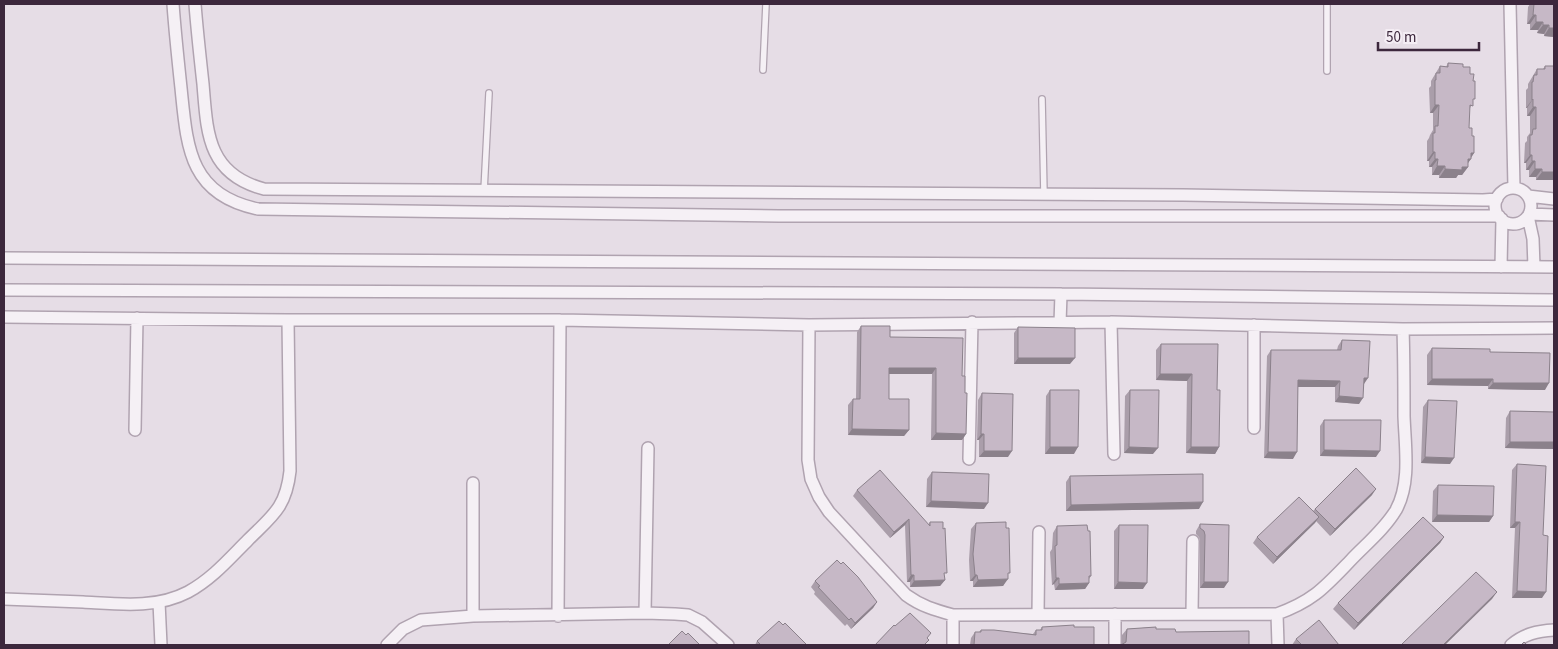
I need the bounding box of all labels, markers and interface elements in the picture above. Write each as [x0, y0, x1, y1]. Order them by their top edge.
scale bar [1378, 20, 1479, 52]
text: 50 m [1386, 27, 1416, 48]

